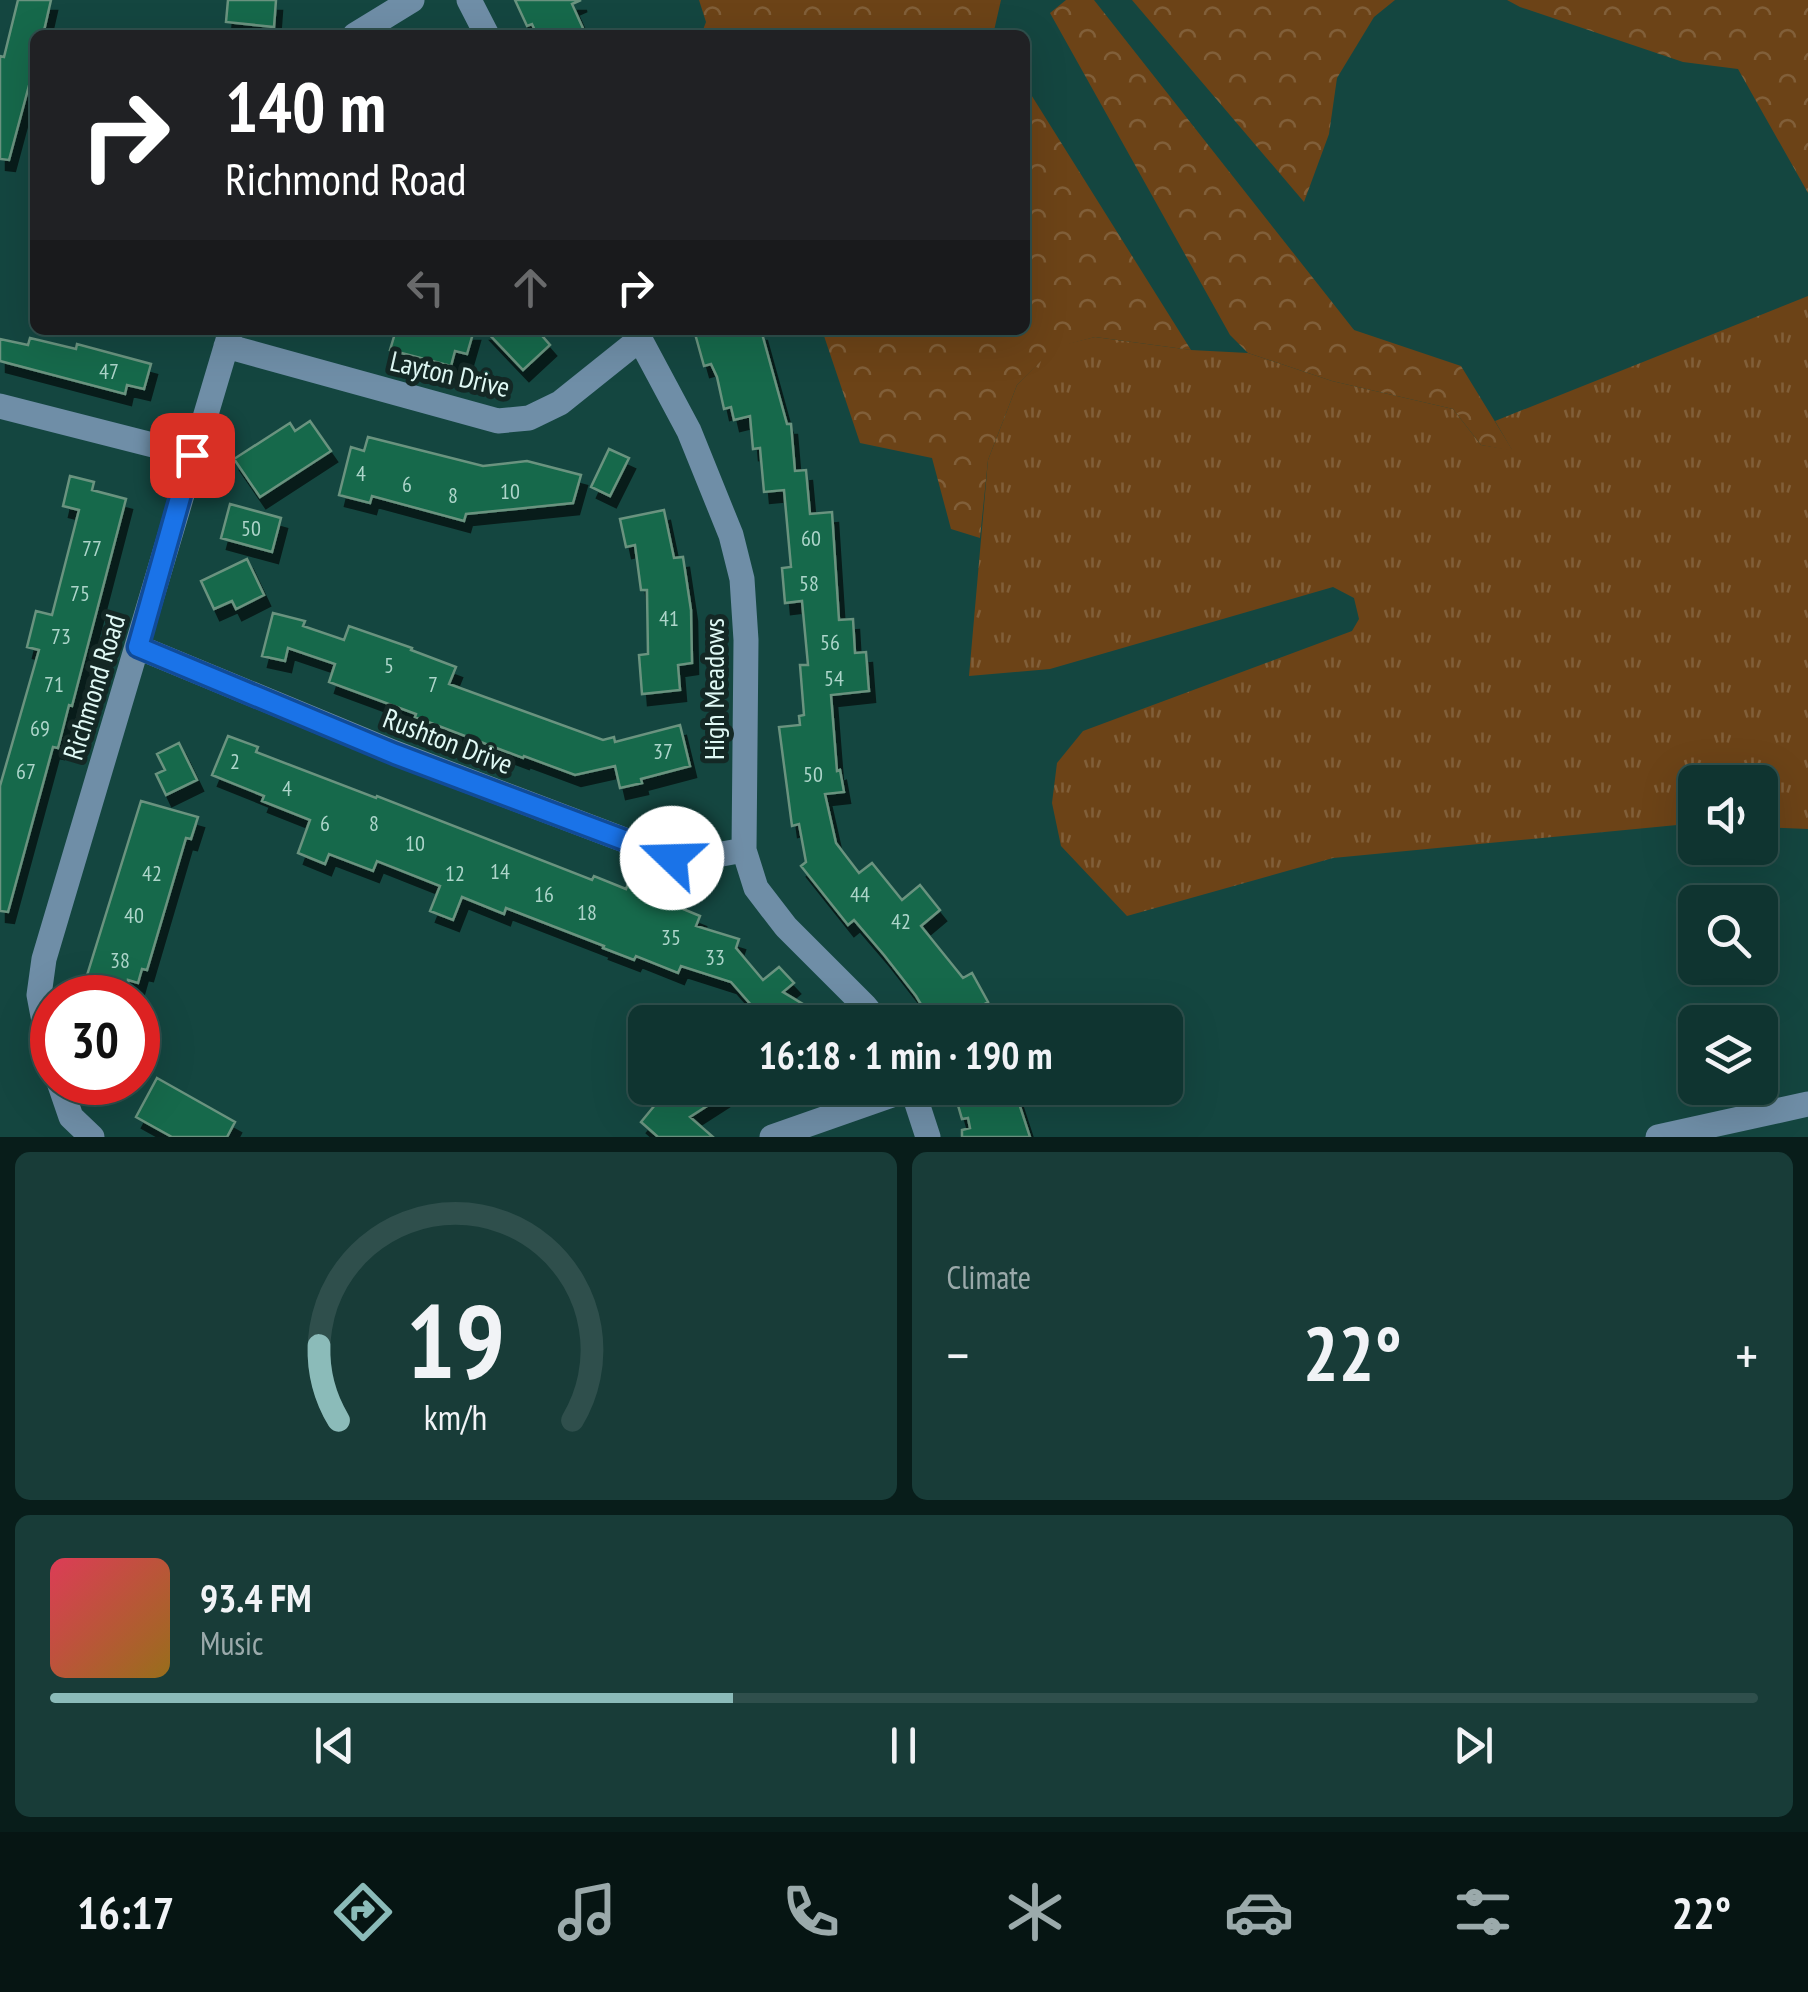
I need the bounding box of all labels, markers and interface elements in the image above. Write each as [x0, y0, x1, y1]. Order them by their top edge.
text: 140 m [225, 61, 386, 151]
icon: right [60, 70, 190, 200]
text: Richmond Road [225, 149, 466, 207]
icon: left [398, 260, 453, 315]
icon: ahead [503, 260, 558, 315]
icon: right [608, 260, 663, 315]
street label: Layton Drive [387, 342, 514, 405]
house number: 47 [99, 357, 119, 385]
pin [150, 413, 235, 498]
icon: arrive [165, 428, 220, 483]
house number: 4 [356, 459, 366, 487]
house number: 6 [402, 470, 412, 498]
house number: 10 [500, 477, 520, 505]
house number: 8 [448, 481, 458, 509]
house number: 50 [241, 514, 261, 542]
house number: 60 [801, 524, 821, 552]
house number: 77 [82, 534, 102, 562]
house number: 58 [799, 569, 819, 597]
house number: 75 [70, 579, 90, 607]
house number: 41 [659, 604, 679, 632]
street label: Richmond Road [54, 610, 133, 764]
street label: High Meadows [695, 618, 732, 760]
house number: 73 [51, 622, 71, 650]
house number: 56 [820, 628, 840, 656]
house number: 5 [384, 651, 394, 679]
house number: 54 [824, 664, 844, 692]
house number: 71 [44, 670, 64, 698]
house number: 7 [428, 670, 438, 698]
street label: Rushton Drive [378, 699, 518, 782]
house number: 69 [30, 714, 50, 742]
house number: 37 [653, 737, 673, 765]
house number: 2 [230, 747, 240, 775]
house number: 67 [16, 757, 36, 785]
house number: 50 [803, 760, 823, 788]
map controls [1678, 765, 1778, 1105]
button: sound [1678, 765, 1778, 865]
house number: 4 [282, 774, 292, 802]
position arrow [620, 806, 724, 910]
house number: 6 [320, 809, 330, 837]
house number: 8 [369, 809, 379, 837]
house number: 10 [405, 829, 425, 857]
house number: 14 [490, 857, 510, 885]
house number: 42 [142, 859, 162, 887]
house number: 12 [445, 859, 465, 887]
house number: 16 [534, 880, 554, 908]
house number: 44 [850, 880, 870, 908]
button: search [1678, 885, 1778, 985]
house number: 18 [577, 898, 597, 926]
house number: 40 [124, 901, 144, 929]
house number: 42 [891, 907, 911, 935]
house number: 35 [661, 923, 681, 951]
house number: 33 [705, 943, 725, 971]
house number: 38 [110, 946, 130, 974]
speed limit sign: 30 [30, 975, 160, 1105]
button: layers [1678, 1005, 1778, 1105]
text: 16:18 · 1 min · 190 m [759, 1030, 1052, 1079]
text: Climate [947, 1256, 1031, 1298]
text: 19 [406, 1272, 505, 1407]
text: 22° [1303, 1305, 1402, 1402]
text: − [947, 1319, 969, 1390]
text: + [1735, 1319, 1758, 1390]
text: km/h [424, 1394, 487, 1440]
text: 93.4 FM [200, 1573, 312, 1622]
text: Music [200, 1622, 263, 1664]
icon: previous [307, 1718, 362, 1773]
icon: pause [876, 1718, 931, 1773]
icon: next [1446, 1718, 1501, 1773]
icon: directions [328, 1877, 398, 1947]
icon: music [552, 1877, 622, 1947]
icon: phone [776, 1877, 846, 1947]
icon: climate [1000, 1877, 1070, 1947]
icon: car [1224, 1877, 1294, 1947]
icon: filters [1448, 1877, 1518, 1947]
text: 16:17 [77, 1883, 174, 1941]
text: 22° [1672, 1883, 1731, 1941]

